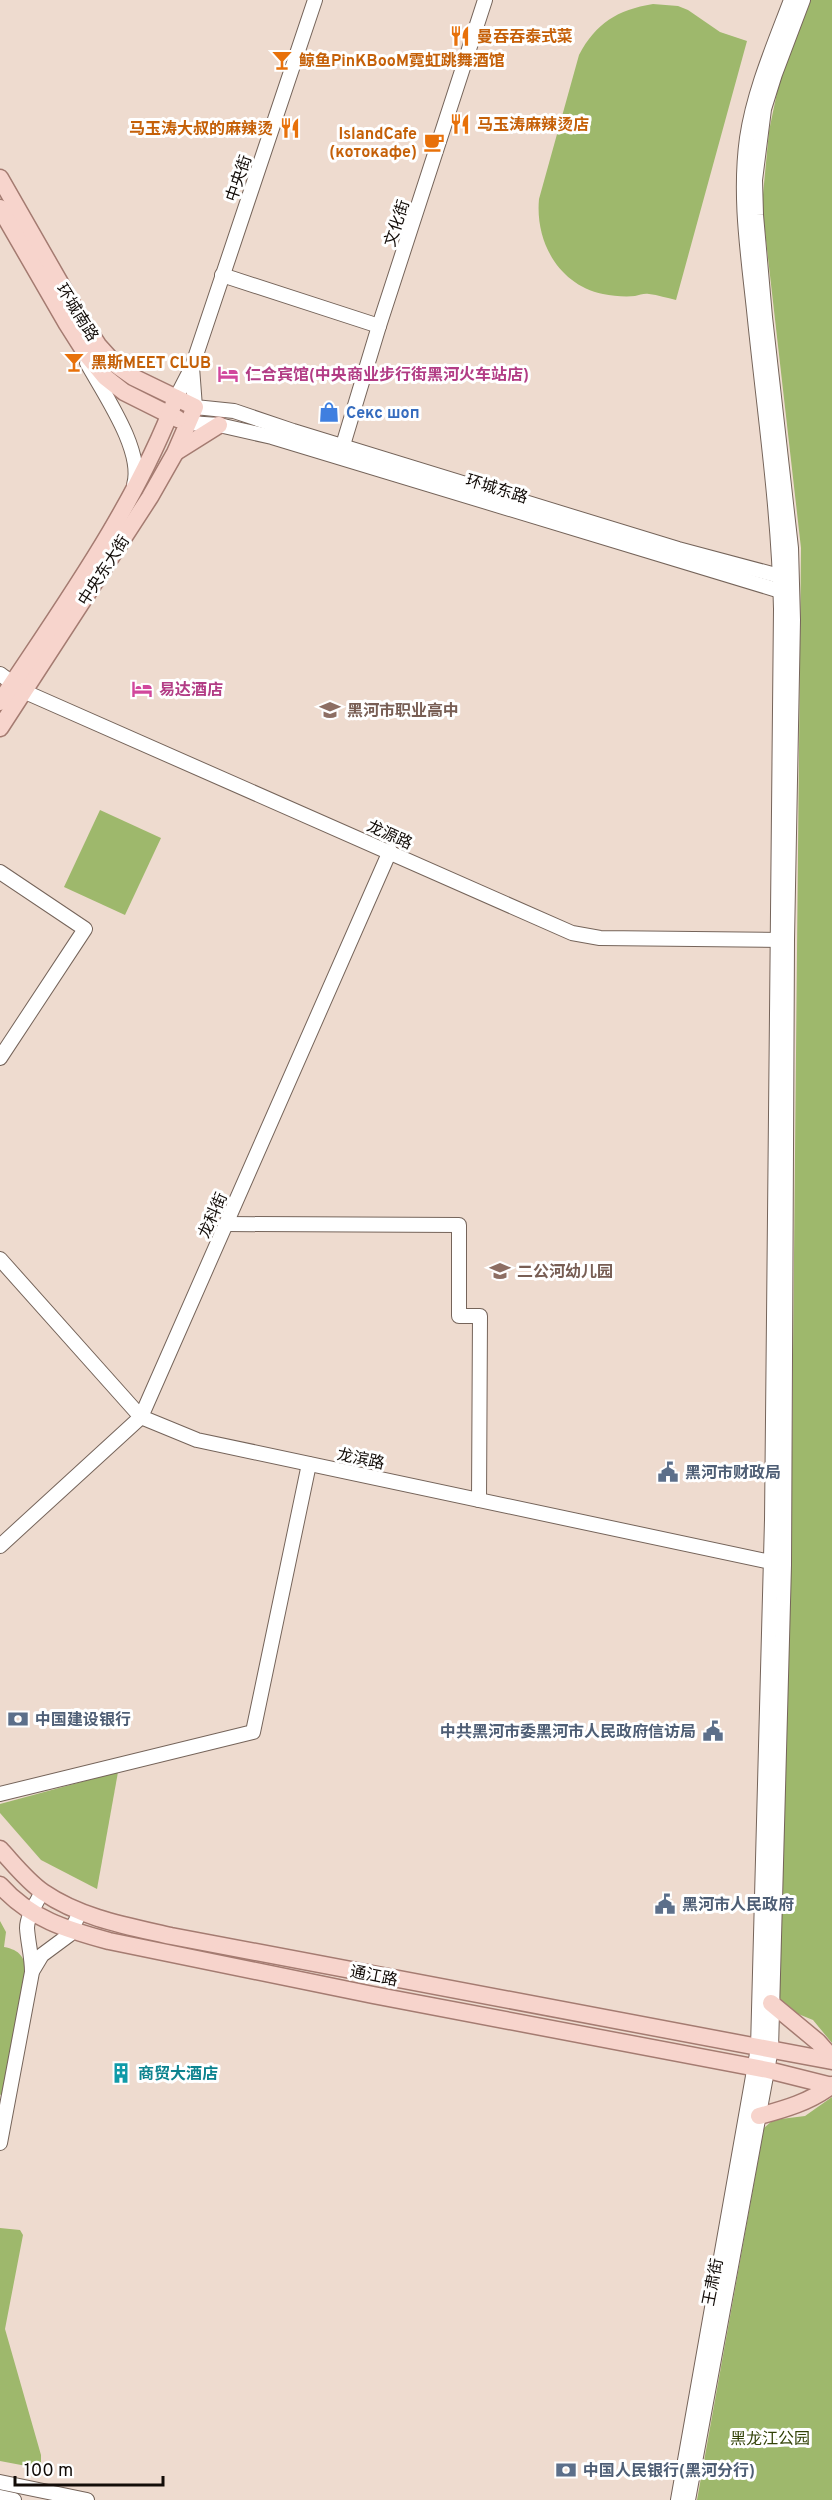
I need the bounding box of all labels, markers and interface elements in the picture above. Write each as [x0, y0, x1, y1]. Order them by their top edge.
restaurant icon: 曼吞吞泰式菜 [448, 24, 472, 48]
place label: 曼吞吞泰式菜 [477, 27, 573, 48]
bar icon: 鲸鱼PinKBooM霓虹跳舞酒馆 [270, 48, 294, 72]
place label: 鲸鱼PinKBooM霓虹跳舞酒馆 [299, 52, 505, 72]
restaurant icon: 马玉涛麻辣烫店 [448, 112, 472, 136]
place label: 马玉涛麻辣烫店 [477, 115, 589, 136]
restaurant icon: 马玉涛大叔的麻辣烫 [278, 116, 302, 140]
place label: 马玉涛大叔的麻辣烫 [129, 119, 273, 140]
place label: IslandCafe (котокафе) [329, 125, 417, 163]
cafe icon: IslandCafe (котокафе) [422, 130, 446, 154]
street label: 中央街 [223, 153, 257, 205]
street label: 文化街 [381, 198, 415, 250]
street label: 环城南路 [51, 281, 102, 346]
bar icon: 黑斯MEET CLUB [62, 350, 86, 374]
place label: 黑斯MEET CLUB [91, 353, 211, 374]
hotel icon: 仁合宾馆(中央商业步行街黑河火车站店) [216, 362, 240, 386]
place label: 仁合宾馆(中央商业步行街黑河火车站店) [245, 366, 529, 386]
shop icon: Секс шоп [317, 400, 341, 424]
place label: Секс шоп [346, 404, 420, 424]
street label: 环城东路 [463, 471, 530, 509]
street label: 中央东大街 [75, 532, 135, 610]
hotel icon: 易达酒店 [130, 677, 154, 701]
place label: 易达酒店 [159, 681, 223, 701]
school or university icon: 黑河市职业高中 [318, 698, 342, 722]
place label: 黑河市职业高中 [347, 702, 459, 722]
street label: 龙源路 [363, 817, 415, 855]
street label: 龙科街 [195, 1190, 233, 1242]
school or university icon: 二公河幼儿园 [488, 1259, 512, 1283]
place label: 二公河幼儿园 [517, 1262, 613, 1283]
street label: 龙滨路 [335, 1445, 386, 1475]
public building icon: 黑河市财政局 [656, 1460, 680, 1484]
place label: 黑河市财政局 [685, 1464, 781, 1484]
bank icon: 中国建设银行 [6, 1707, 30, 1731]
place label: 中国建设银行 [35, 1711, 131, 1731]
public building icon: 中共黑河市委黑河市人民政府信访局 [701, 1719, 725, 1743]
place label: 中共黑河市委黑河市人民政府信访局 [440, 1723, 696, 1743]
public building icon: 黑河市人民政府 [653, 1892, 677, 1916]
place label: 黑河市人民政府 [682, 1896, 794, 1916]
street label: 通江路 [348, 1963, 399, 1991]
building icon: 商贸大酒店 [109, 2061, 133, 2085]
place label: 商贸大酒店 [138, 2065, 218, 2085]
street label: 王肃街 [700, 2257, 728, 2308]
park label: 黑龙江公园 [730, 2430, 810, 2450]
scale bar [15, 2449, 164, 2487]
bank icon: 中国人民银行(黑河分行) [554, 2458, 578, 2482]
text: 100 m [24, 2460, 73, 2483]
place label: 中国人民银行(黑河分行) [583, 2462, 755, 2482]

